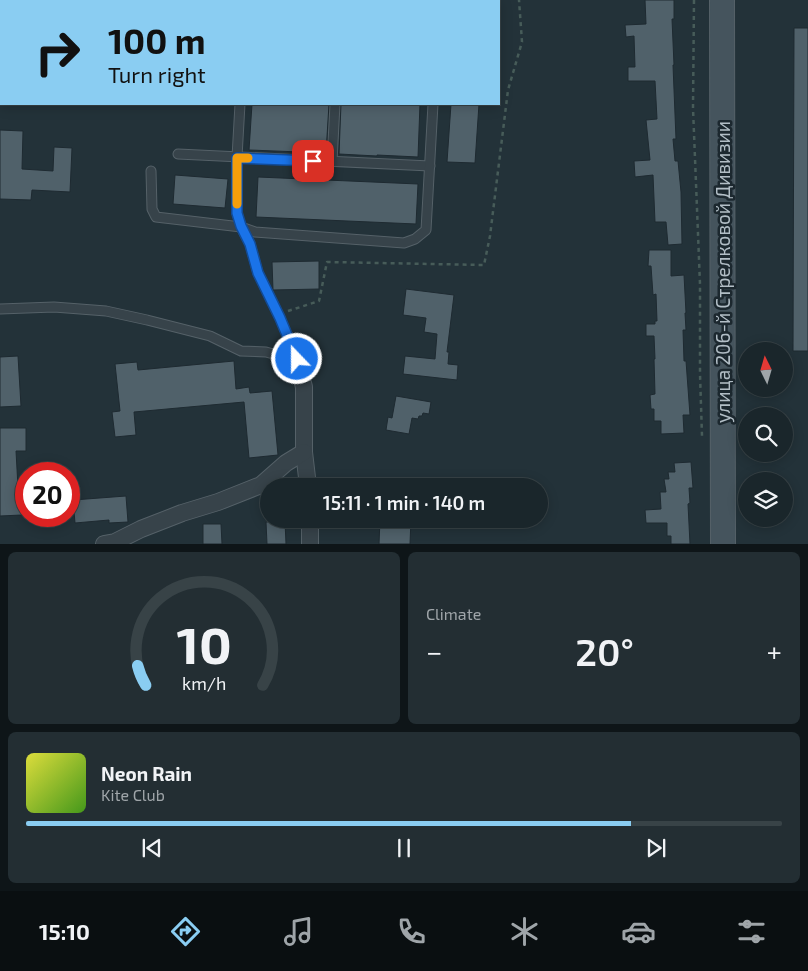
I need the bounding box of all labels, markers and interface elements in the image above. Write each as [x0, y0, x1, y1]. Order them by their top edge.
text: 100 m [108, 19, 206, 61]
icon: right [25, 20, 90, 85]
text: Turn right [108, 61, 206, 87]
street label: улица 206-й Стрелковой Дивизии [711, 121, 735, 423]
pin [292, 140, 334, 182]
icon: arrive [299, 147, 327, 175]
position arrow [270, 332, 322, 384]
north arrow [738, 342, 792, 398]
map controls [738, 342, 793, 527]
button: search [738, 407, 793, 462]
speed limit sign: 20 [15, 462, 80, 527]
button: layers [738, 472, 793, 527]
text: 15:11 · 1 min · 140 m [323, 491, 485, 514]
text: Climate [426, 604, 481, 623]
text: 10 [176, 612, 232, 674]
text: 20° [575, 628, 634, 674]
text: − [426, 634, 442, 668]
text: + [767, 634, 782, 668]
text: km/h [182, 672, 226, 694]
text: Neon Rain [101, 762, 192, 785]
text: Kite Club [101, 785, 165, 804]
icon: previous [138, 834, 166, 862]
icon: pause [390, 834, 418, 862]
icon: next [642, 834, 670, 862]
icon: directions [168, 914, 203, 949]
icon: music [281, 914, 316, 949]
icon: phone [394, 914, 429, 949]
icon: climate [507, 914, 542, 949]
icon: car [621, 914, 656, 949]
icon: filters [734, 914, 769, 949]
text: 15:10 [39, 918, 90, 944]

